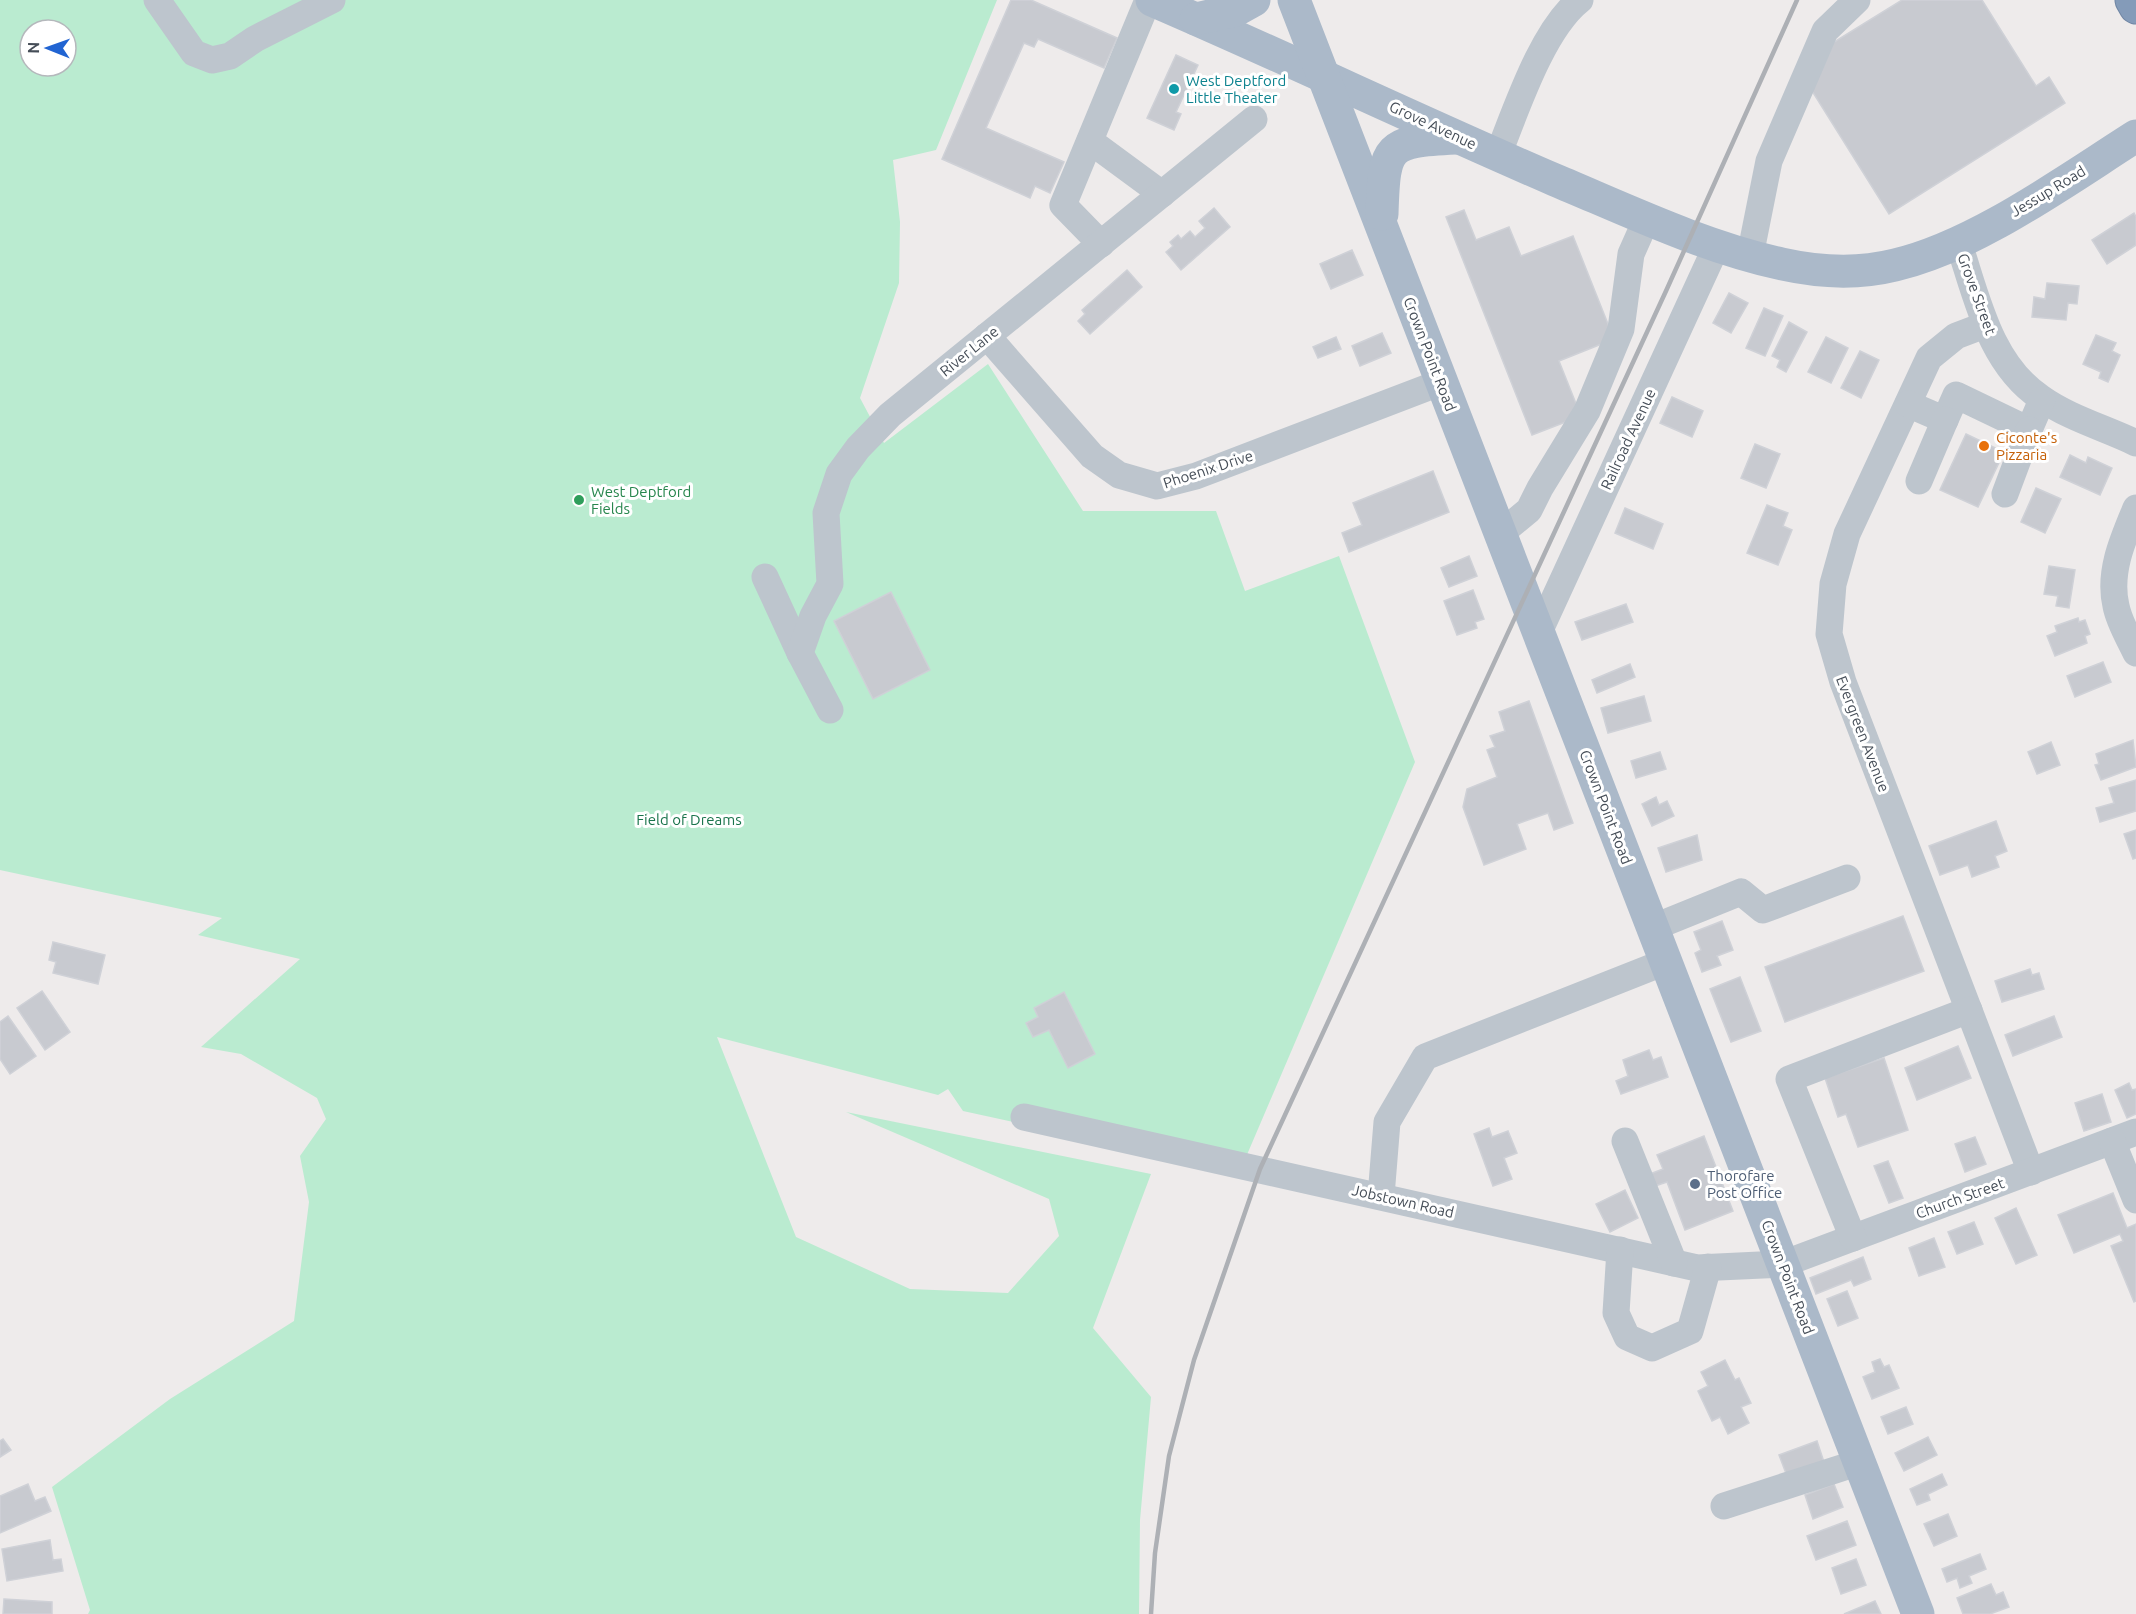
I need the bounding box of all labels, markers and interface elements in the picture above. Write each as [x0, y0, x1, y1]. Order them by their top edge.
north arrow [18, 18, 78, 78]
text: N [24, 42, 42, 54]
place label: West Deptford Little Theater [1186, 72, 1286, 106]
marker: West Deptford Little Theater [1167, 82, 1181, 96]
street label: Grove Avenue [1387, 97, 1479, 153]
street label: Jessup Road [2008, 162, 2088, 220]
street label: Grove Street [1954, 251, 2000, 337]
street label: Crown Point Road [1400, 294, 1460, 414]
street label: River Lane [936, 322, 1002, 380]
street label: Railroad Avenue [1597, 386, 1659, 492]
place label: Ciconte's Pizzaria [1996, 429, 2057, 463]
marker: Ciconte's Pizzaria [1977, 439, 1991, 453]
street label: Phoenix Drive [1161, 447, 1255, 491]
place label: West Deptford Fields [591, 483, 691, 517]
marker: West Deptford Fields [572, 493, 586, 507]
street label: Evergreen Avenue [1833, 674, 1893, 794]
street label: Crown Point Road [1576, 747, 1636, 867]
park label: Field of Dreams [636, 811, 742, 828]
place label: Thorofare Post Office [1707, 1167, 1782, 1201]
street label: Church Street [1913, 1174, 2007, 1222]
marker: Thorofare Post Office [1688, 1177, 1702, 1191]
street label: Jobstown Road [1350, 1181, 1456, 1221]
street label: Crown Point Road [1758, 1217, 1818, 1337]

